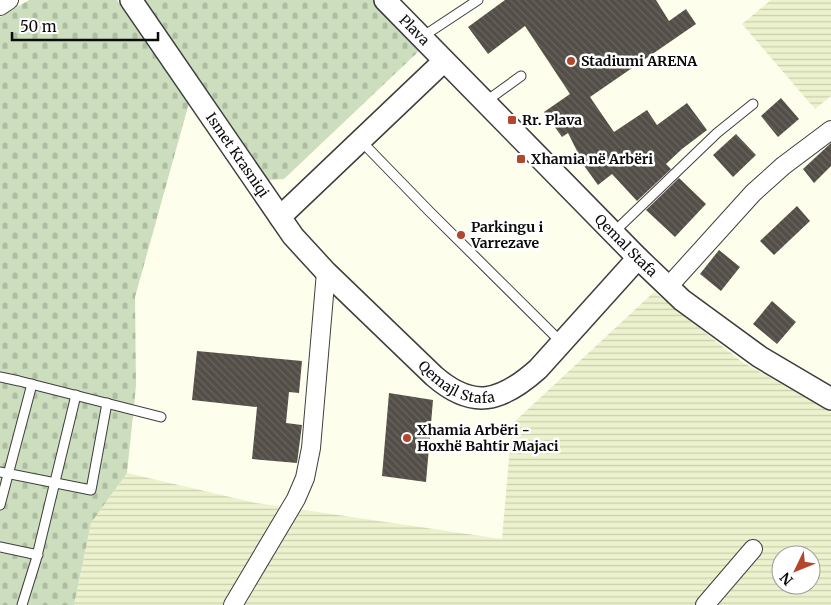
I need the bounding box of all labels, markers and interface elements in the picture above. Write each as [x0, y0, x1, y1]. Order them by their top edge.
scale bar [12, 10, 159, 42]
street label: Plava [395, 11, 434, 49]
text: 50 m [20, 17, 57, 36]
place label: Stadiumi ARENA [581, 52, 698, 70]
marker: Stadiumi ARENA [565, 55, 577, 67]
street label: Ismet Krasniqi [202, 109, 273, 201]
place label: Rr. Plava [522, 111, 582, 129]
marker: Rr. Plava [506, 114, 518, 126]
place label: Xhamia në Arbëri [531, 150, 653, 168]
marker: Xhamia në Arbëri [515, 153, 527, 165]
street label: Qemal Stafa [591, 210, 661, 281]
place label: Parkingu i Varrezave [470, 218, 543, 252]
marker: Parkingu i Varrezave [455, 229, 467, 241]
street label: Qemajl Stafa [414, 357, 497, 407]
place label: Xhamia Arbëri - Hoxhë Bahtir Majaci [417, 421, 559, 455]
marker: Xhamia Arbëri - Hoxhë Bahtir Majaci [401, 432, 413, 444]
north arrow [771, 545, 821, 595]
text: N [776, 569, 797, 589]

